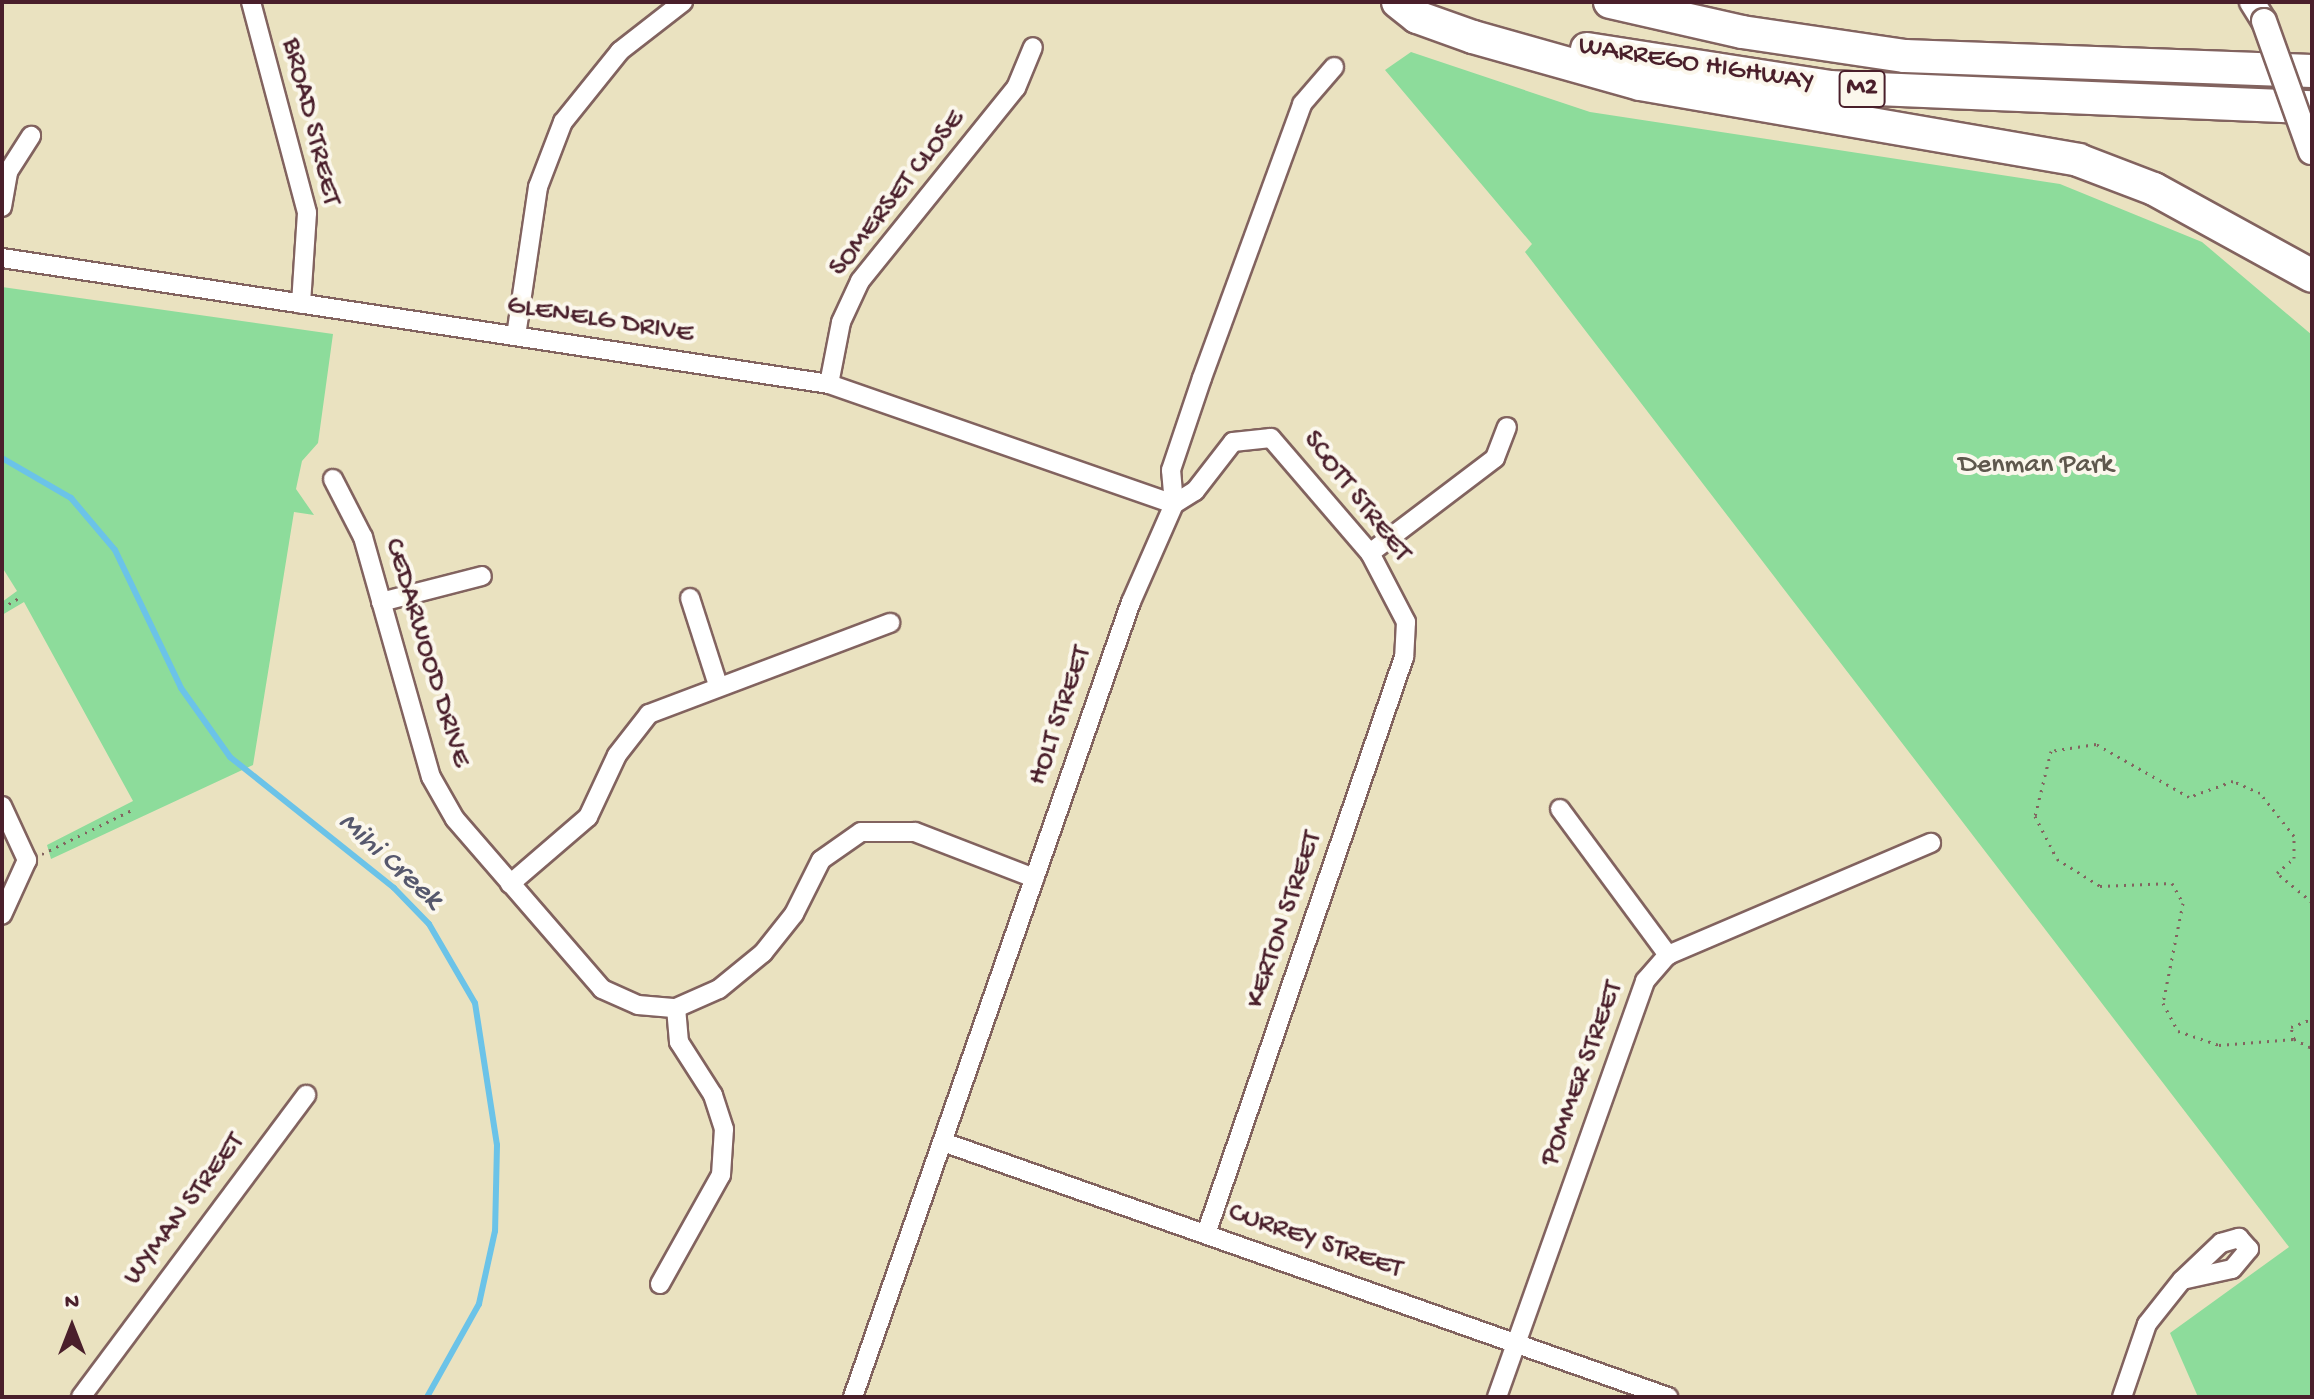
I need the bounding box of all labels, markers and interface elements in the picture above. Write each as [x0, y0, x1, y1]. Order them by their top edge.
street label: WARREGO HIGHWAY [1576, 30, 1816, 100]
street label: BROAD STREET [273, 35, 347, 209]
road number: M2 [1838, 67, 1886, 111]
street label: SOMERSET CLOSE [823, 104, 973, 284]
street label: GLENELG DRIVE [504, 290, 696, 352]
street label: SCOTT STREET [1294, 425, 1418, 569]
park label: Denman Park [1959, 449, 2113, 483]
street label: CEDARWOOD DRIVE [375, 535, 477, 771]
street label: HOLT STREET [1022, 642, 1100, 790]
water label: Mihi Creek [329, 806, 449, 918]
street label: KERTON STREET [1239, 827, 1331, 1013]
street label: POMMER STREET [1534, 977, 1632, 1171]
street label: WYMAN STREET [117, 1127, 253, 1293]
street label: CURREY STREET [1224, 1197, 1406, 1287]
north arrow [32, 1287, 112, 1367]
text: N [65, 1290, 79, 1316]

